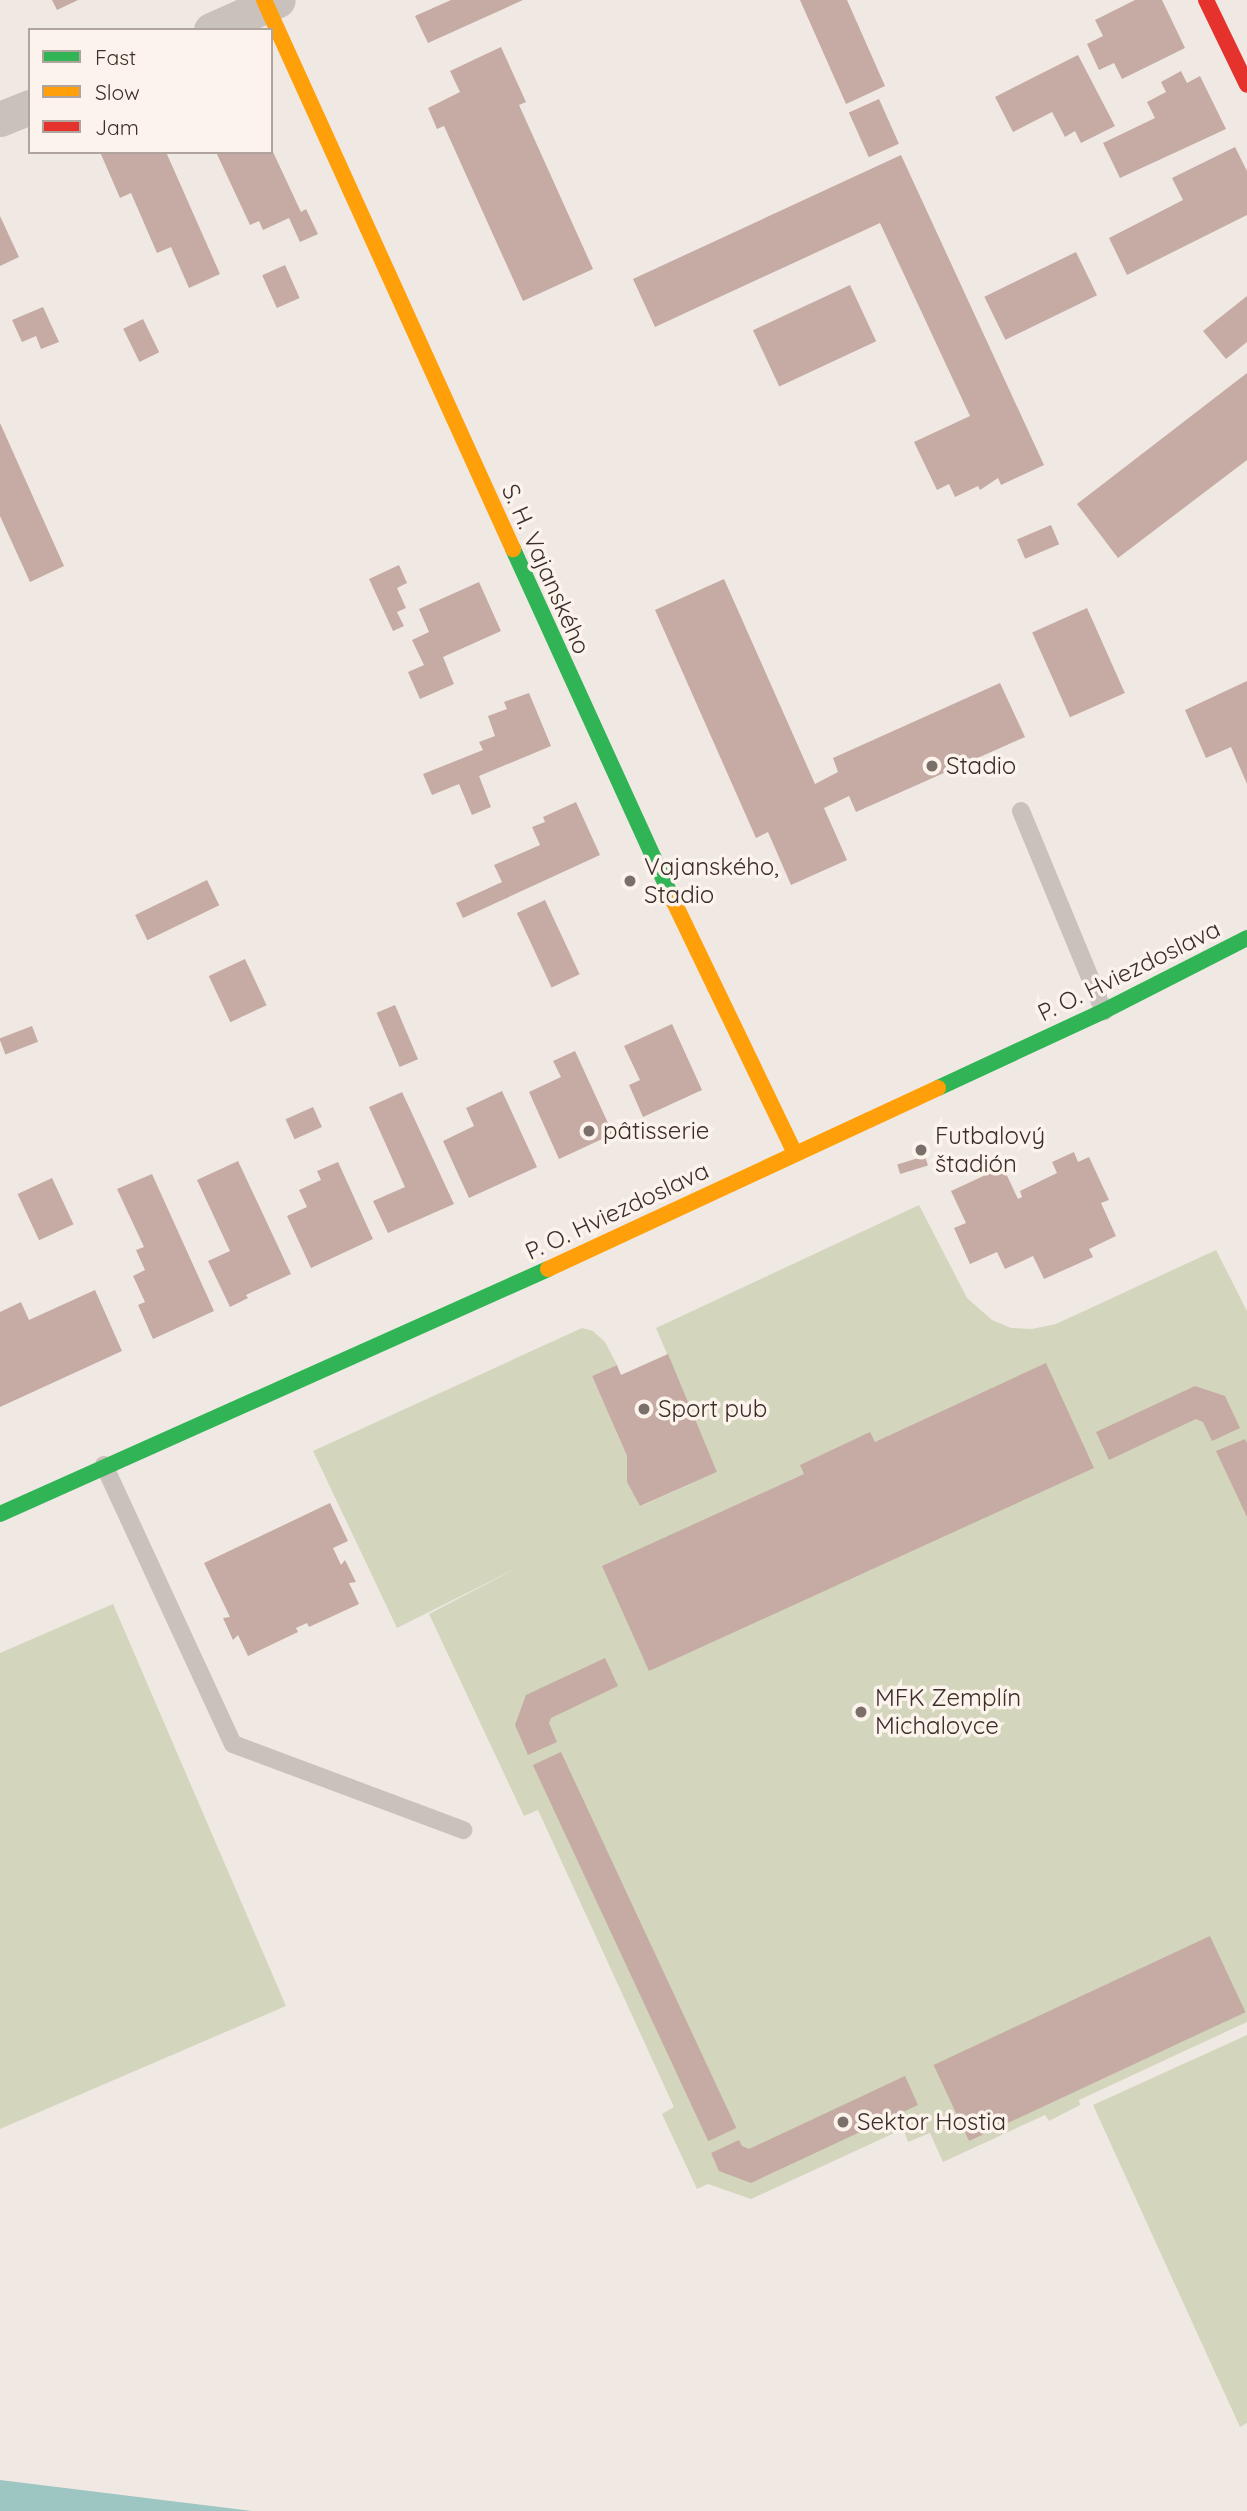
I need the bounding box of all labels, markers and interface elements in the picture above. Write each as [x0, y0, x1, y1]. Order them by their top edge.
legend [28, 28, 273, 154]
text: Fast [95, 44, 136, 70]
text: Slow [95, 79, 140, 105]
text: Jam [95, 114, 139, 140]
street label: S. H. Vajanského [496, 480, 596, 658]
place label: Stadio [946, 752, 1016, 780]
marker: Stadio [924, 758, 940, 774]
place label: Vajanského, Stadio [644, 853, 779, 909]
marker: Vajanského, Stadio [622, 873, 638, 889]
street label: P. O. Hviezdoslava [1033, 914, 1225, 1028]
place label: pâtisserie [603, 1117, 709, 1145]
place label: Futbalový štadión [935, 1122, 1045, 1178]
marker: pâtisserie [581, 1123, 597, 1139]
marker: Futbalový štadión [913, 1142, 929, 1158]
street label: P. O. Hviezdoslava [521, 1156, 713, 1266]
place label: Sport pub [658, 1395, 767, 1423]
marker: Sport pub [636, 1401, 652, 1417]
place label: MFK Zemplín Michalovce [875, 1684, 1021, 1740]
marker: MFK Zemplín Michalovce [853, 1704, 869, 1720]
place label: Sektor Hostia [857, 2108, 1006, 2136]
marker: Sektor Hostia [835, 2114, 851, 2130]

